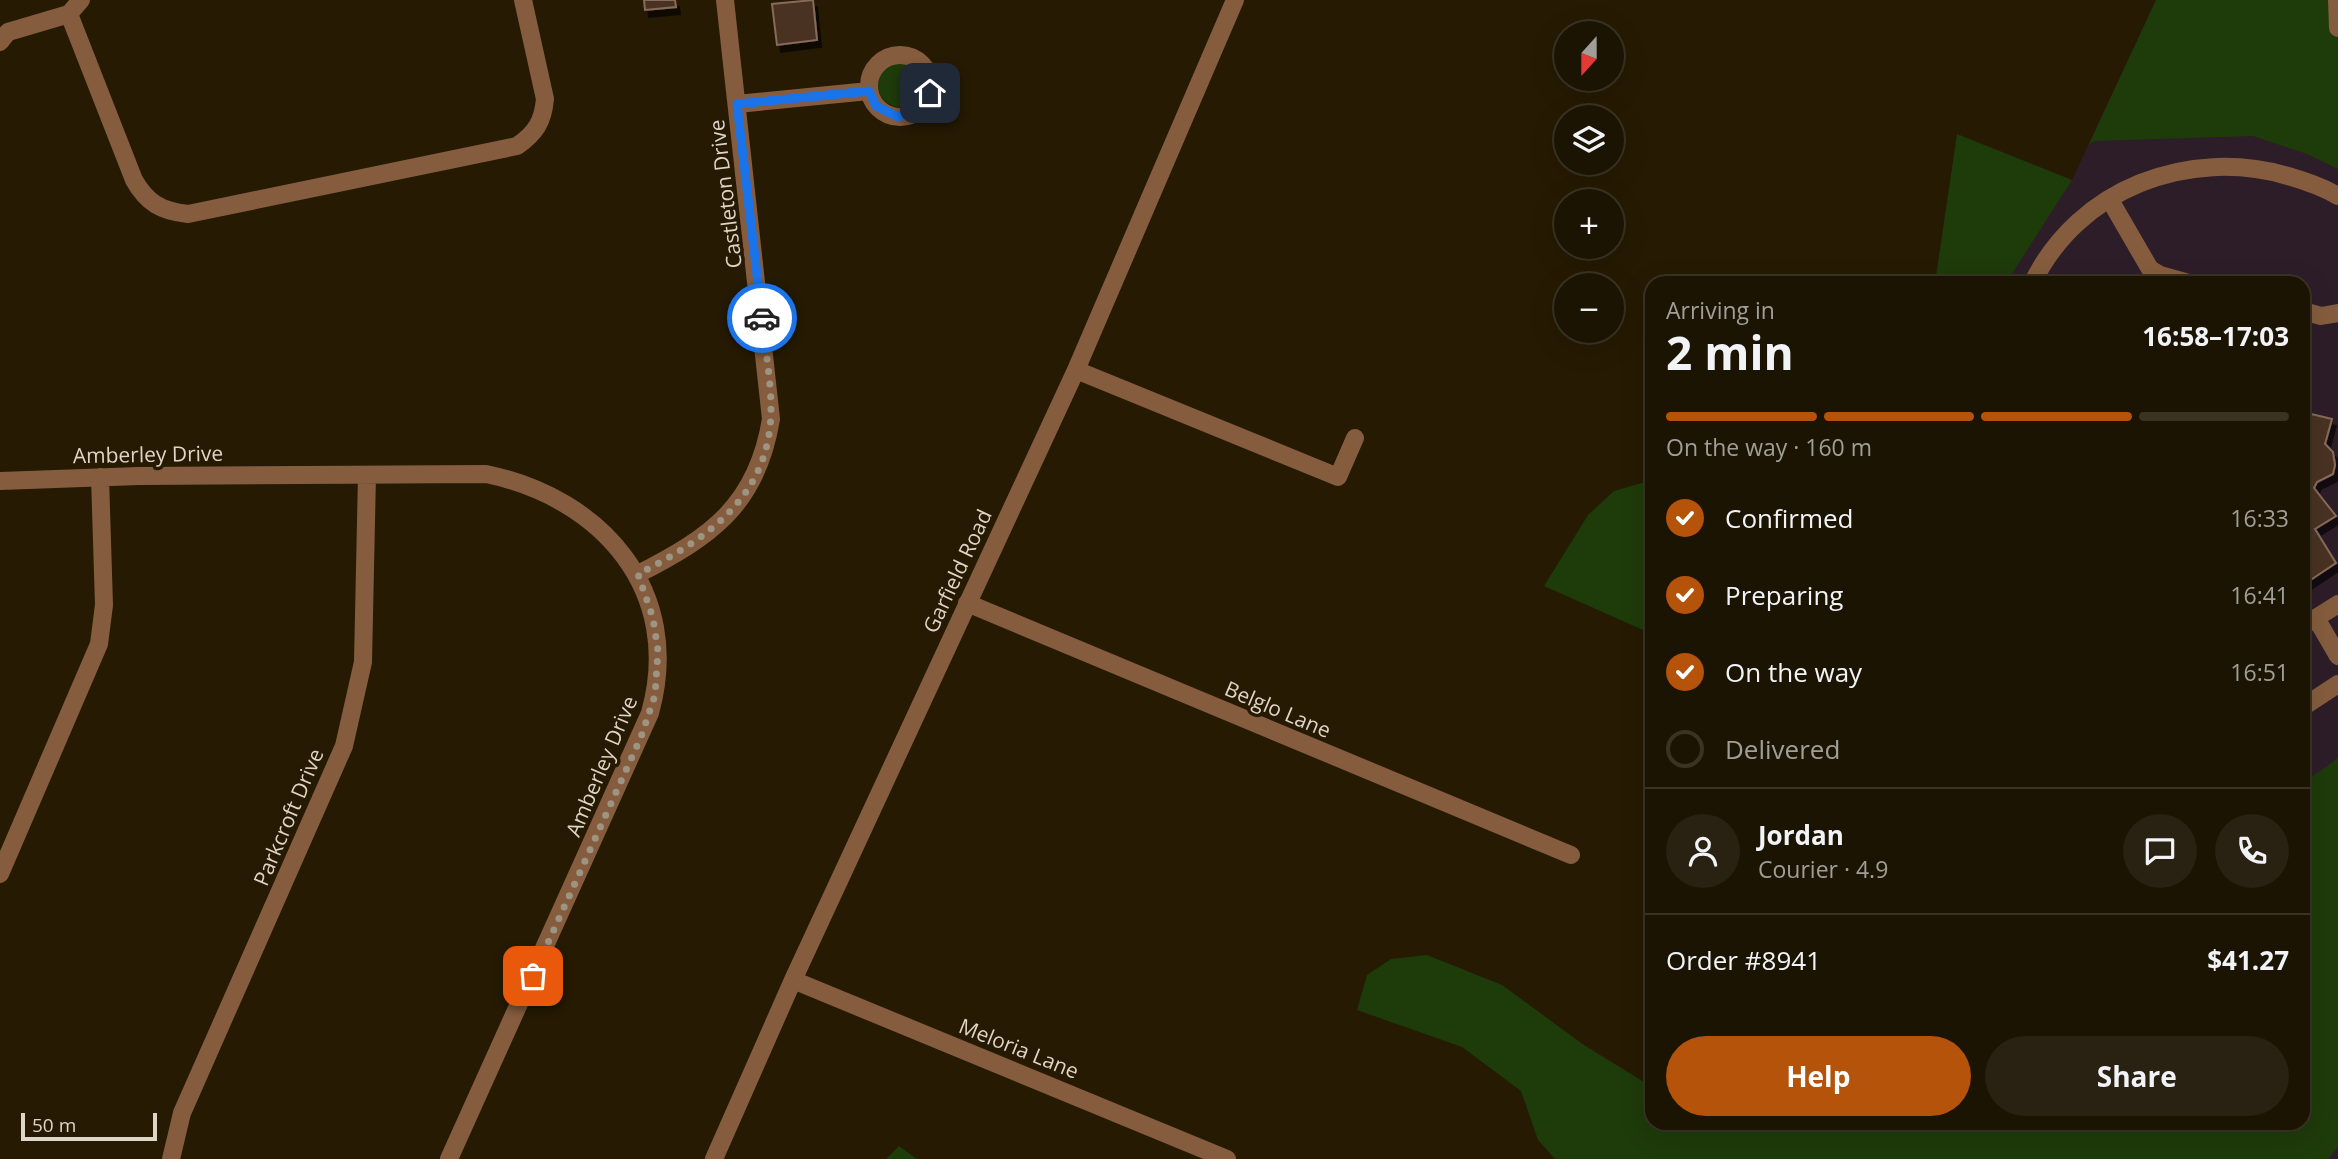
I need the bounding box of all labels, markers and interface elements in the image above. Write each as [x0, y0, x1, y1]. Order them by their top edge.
north arrow [1554, 21, 1624, 91]
map controls [1554, 21, 1624, 343]
pin [900, 63, 960, 123]
icon: home [911, 74, 949, 112]
button: layers [1554, 105, 1624, 175]
street label: Castleton Drive [702, 118, 748, 270]
button: + [1554, 189, 1624, 259]
button: − [1554, 273, 1624, 343]
courier [727, 283, 797, 353]
text: Arriving in [1666, 294, 1775, 326]
icon: car [743, 299, 781, 337]
text: 16:58–17:03 [2142, 318, 2289, 354]
text: 2 min [1666, 321, 1794, 383]
text: On the way · 160 m [1666, 431, 1872, 463]
street label: Amberley Drive [73, 439, 223, 469]
icon: check [1666, 499, 1704, 537]
text: Confirmed [1725, 500, 1853, 536]
text: 16:33 [2230, 502, 2289, 534]
street label: Garfield Road [916, 505, 998, 637]
icon: check [1666, 576, 1704, 614]
text: Preparing [1725, 577, 1843, 613]
text: 16:41 [2230, 579, 2289, 611]
icon: check [1666, 653, 1704, 691]
text: On the way [1725, 654, 1862, 690]
text: 16:51 [2230, 656, 2289, 688]
street label: Belglo Lane [1221, 674, 1335, 744]
street label: Amberley Drive [559, 691, 643, 841]
text: Delivered [1725, 731, 1840, 767]
street label: Parkcroft Drive [246, 744, 330, 890]
button: person [1666, 814, 1740, 888]
button: chat [2123, 814, 2197, 888]
button: phone [2215, 814, 2289, 888]
text: Jordan [1758, 817, 1844, 853]
text: Courier · 4.9 [1758, 853, 1888, 885]
text: Order #8941 [1666, 942, 1821, 978]
text: $41.27 [2207, 942, 2289, 978]
pin [503, 946, 563, 1006]
icon: bag [514, 957, 552, 995]
street label: Meloria Lane [955, 1011, 1083, 1085]
button: Help [1666, 1036, 1971, 1116]
button: Share [1985, 1036, 2289, 1116]
scale bar [21, 1110, 158, 1142]
text: 50 m [32, 1112, 76, 1138]

